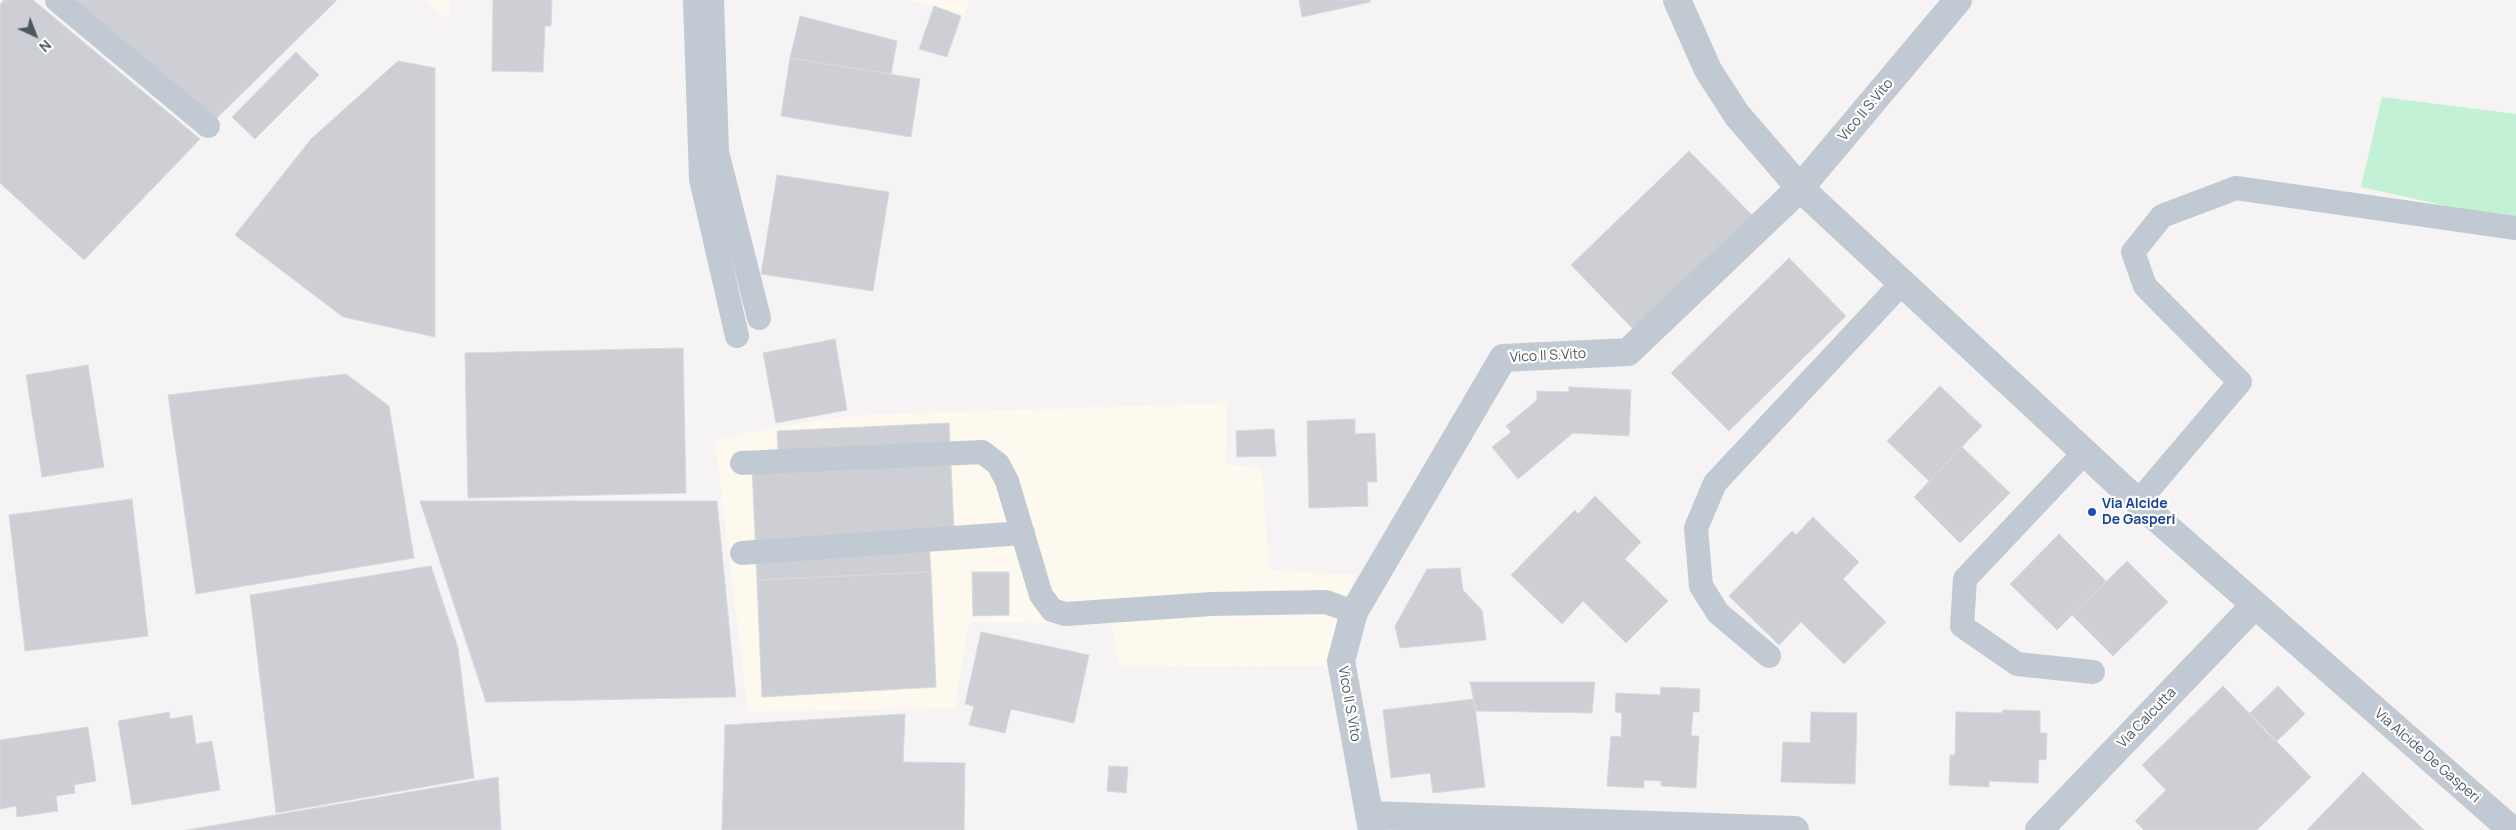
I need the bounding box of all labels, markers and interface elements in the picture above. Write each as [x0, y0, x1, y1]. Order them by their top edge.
north arrow [10, 10, 60, 60]
text: N [35, 36, 56, 57]
street label: Vico II S.Vito [1835, 75, 1897, 145]
street label: Vico II S.Vito [1509, 346, 1587, 366]
place label: Via Alcide De Gasperi [2102, 496, 2175, 528]
marker: Via Alcide De Gasperi [2086, 506, 2098, 518]
street label: Vico II S.Vito [1334, 665, 1364, 743]
street label: Via Calcutta [2114, 684, 2180, 752]
street label: Via Alcide De Gasperi [2371, 706, 2483, 806]

